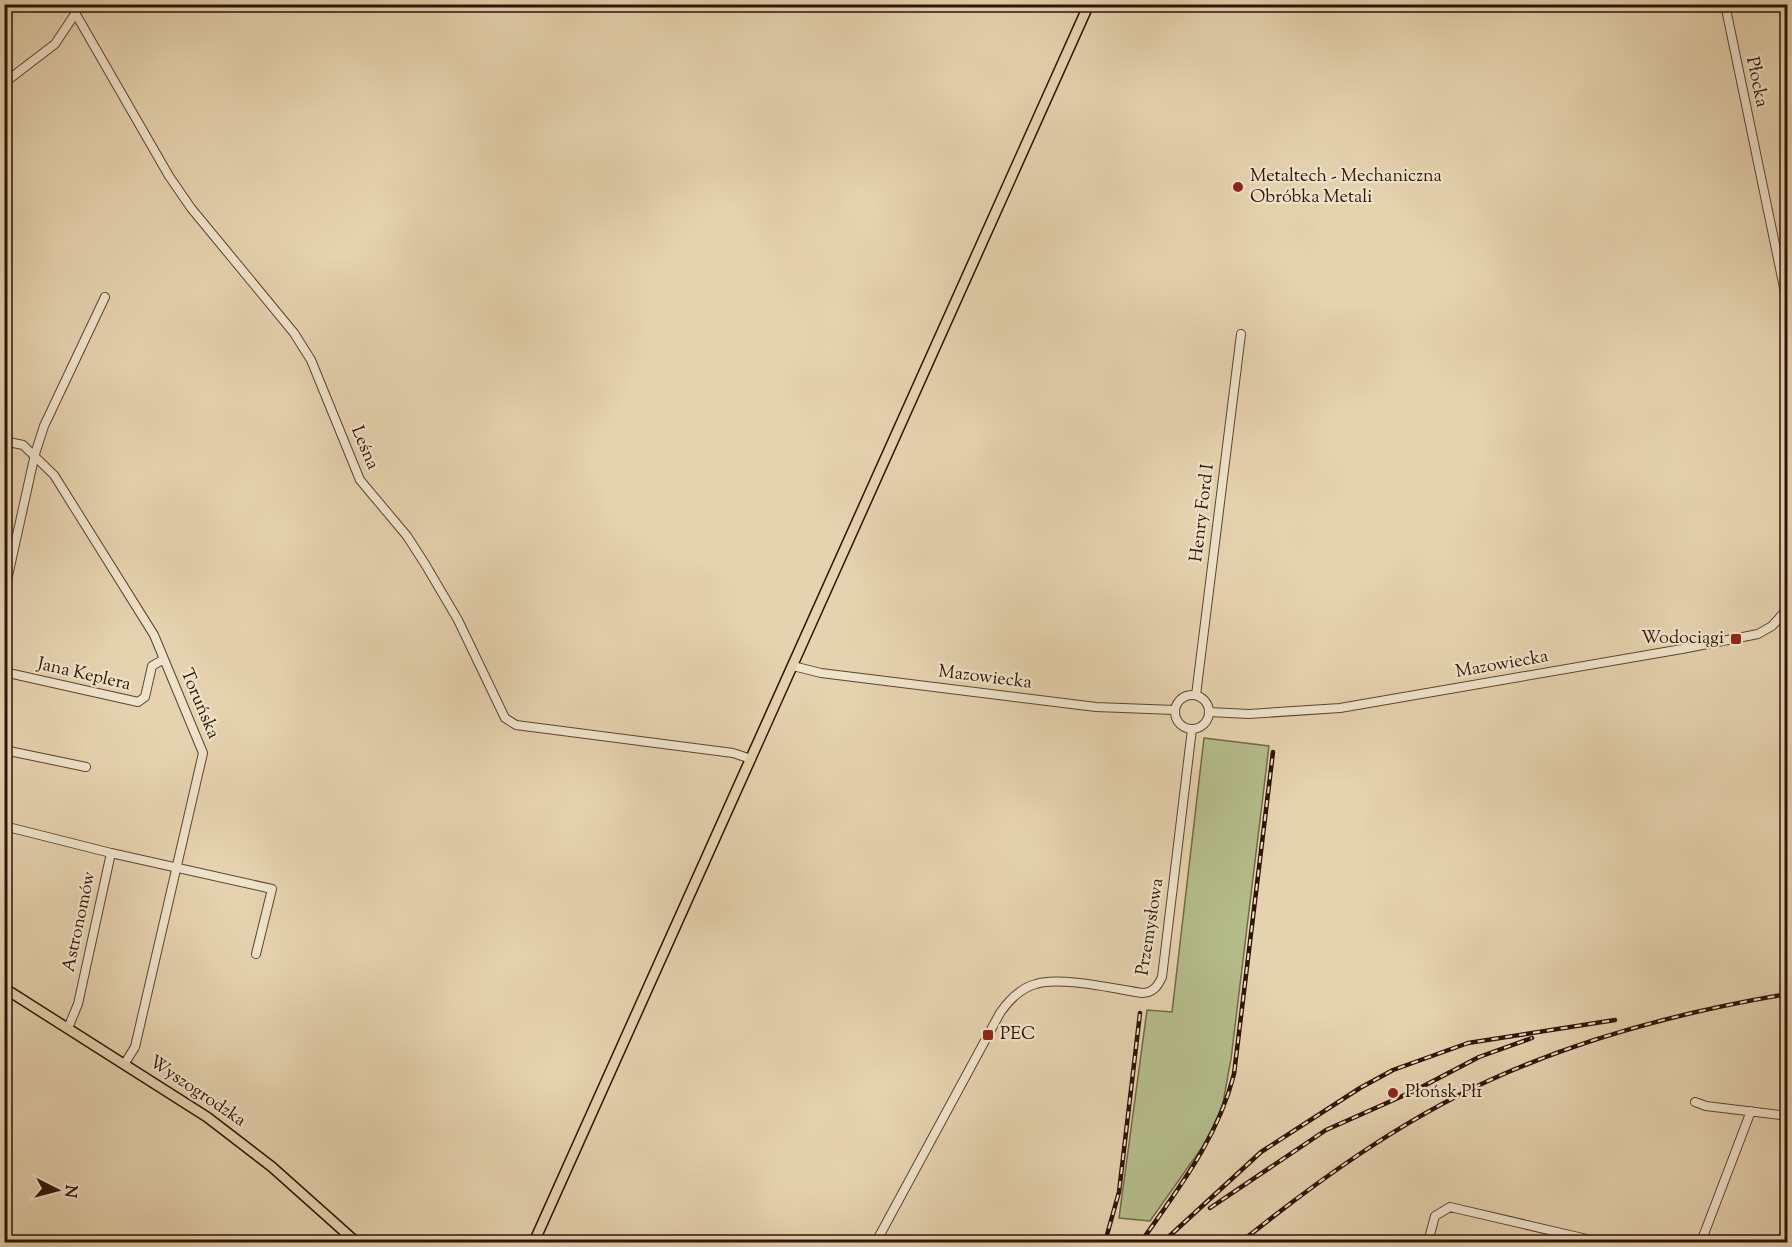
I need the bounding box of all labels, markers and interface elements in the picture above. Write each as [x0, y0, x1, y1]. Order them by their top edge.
street label: Płocka [1738, 54, 1774, 110]
place label: Metaltech - Mechaniczna Obróbka Metali [1250, 164, 1442, 211]
marker: Metaltech - Mechaniczna Obróbka Metali [1231, 180, 1245, 194]
street label: Leśna [343, 422, 385, 474]
street label: Henry Ford I [1184, 462, 1222, 564]
place label: Wodociągi [1641, 626, 1724, 652]
marker: Wodociągi [1729, 632, 1743, 646]
street label: Mazowiecka [1453, 644, 1551, 686]
street label: Jana Keplera [34, 651, 133, 698]
street label: Mazowiecka [937, 659, 1033, 697]
street label: Toruńska [173, 665, 225, 743]
street label: Astronomów [57, 869, 103, 975]
street label: Przemysłowa [1130, 876, 1172, 978]
place label: PEC [1000, 1022, 1036, 1048]
marker: PEC [981, 1028, 995, 1042]
street label: Wyszogrodzka [143, 1050, 251, 1134]
place label: Płońsk Pł1 [1405, 1080, 1483, 1106]
marker: Płońsk Pł1 [1386, 1086, 1400, 1100]
north arrow [27, 1160, 87, 1220]
text: N [57, 1184, 82, 1199]

